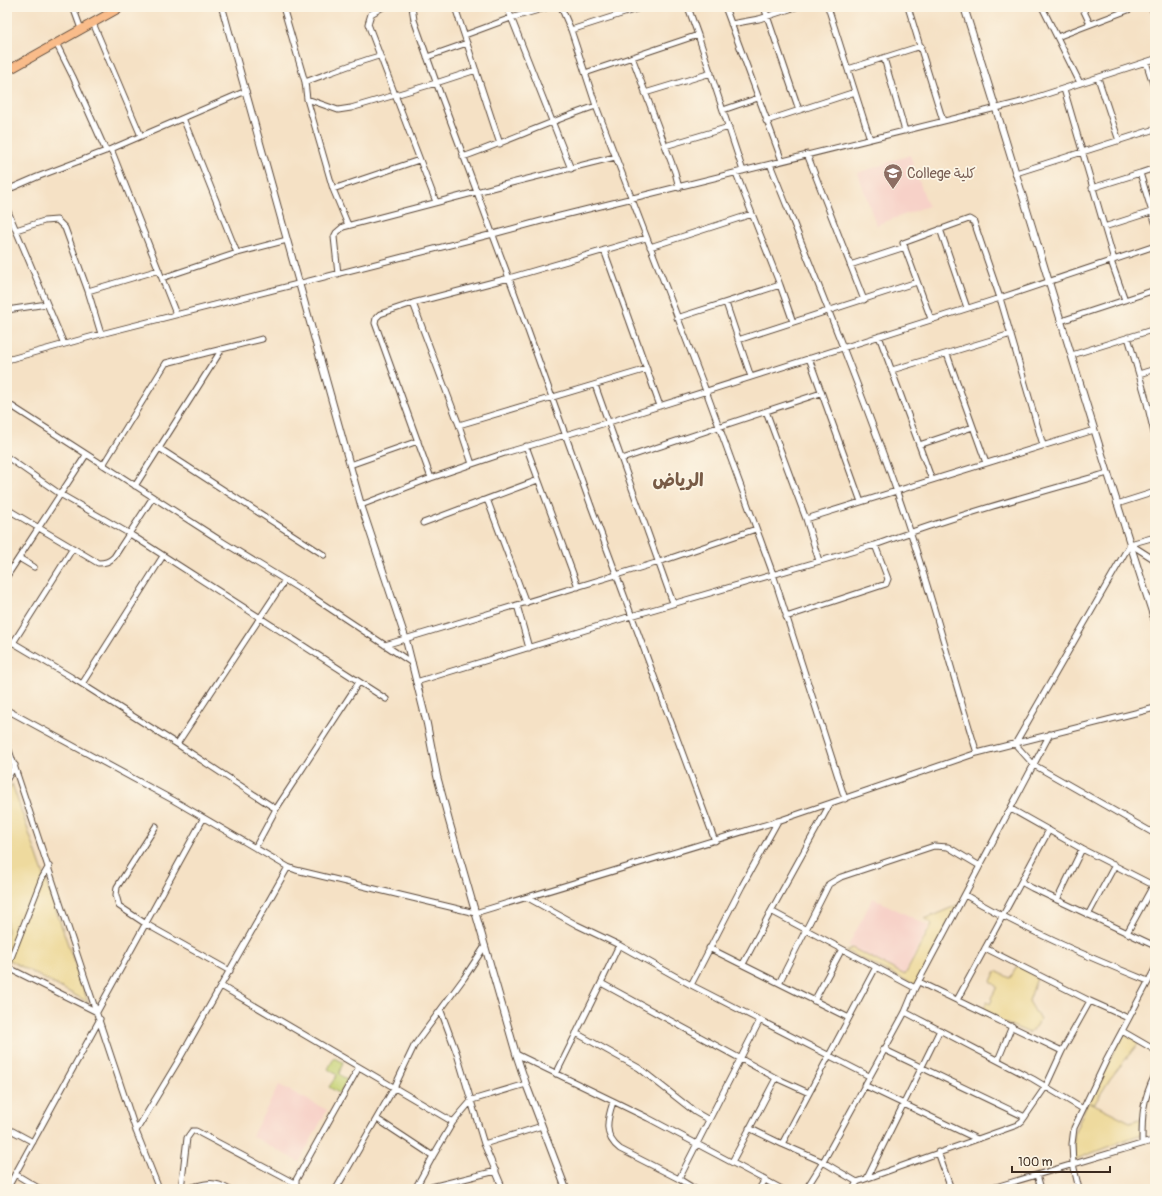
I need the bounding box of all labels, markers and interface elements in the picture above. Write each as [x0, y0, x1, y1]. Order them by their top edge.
school or university icon: College كلية [882, 162, 904, 190]
place label: College كلية [907, 165, 976, 182]
district label: الرياض [652, 469, 704, 492]
scale bar [1012, 1148, 1110, 1174]
text: 100 m [1018, 1155, 1053, 1170]

